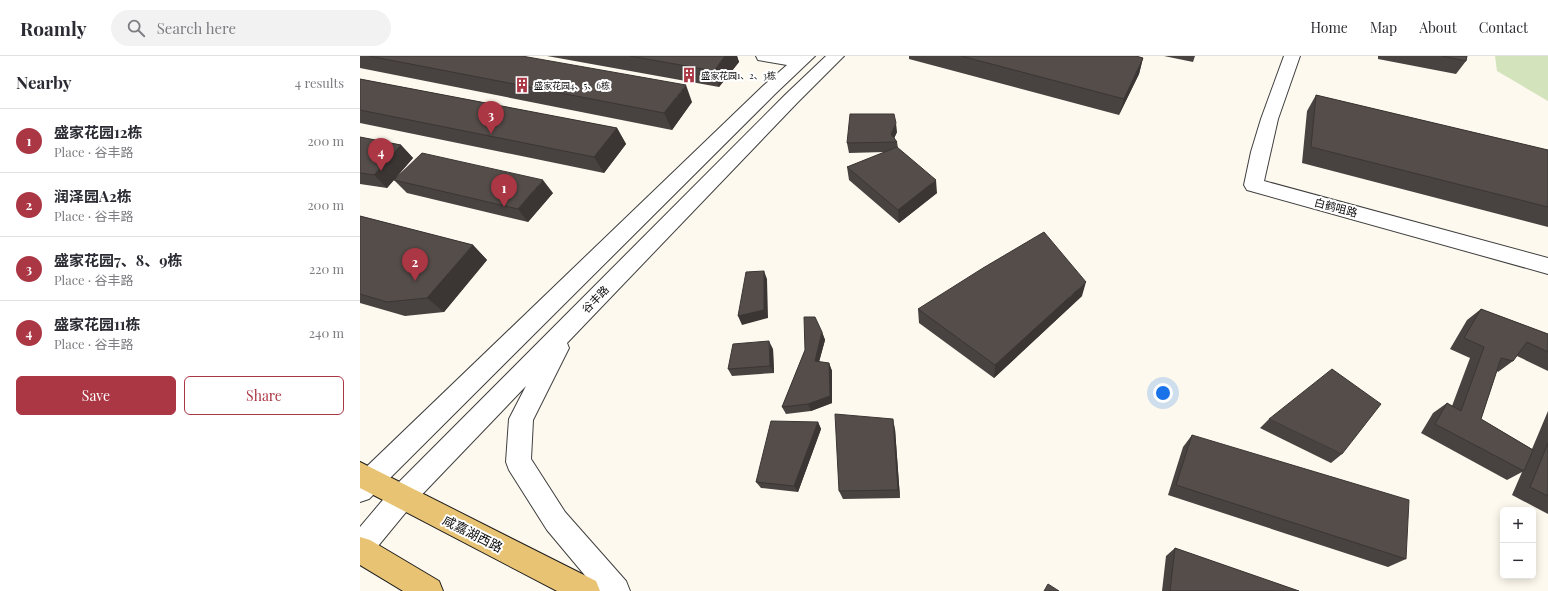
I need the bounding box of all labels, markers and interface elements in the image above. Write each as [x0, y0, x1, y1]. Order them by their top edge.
search box [111, 10, 391, 46]
text: Roamly [20, 15, 87, 41]
icon: search [125, 17, 147, 39]
text: Search here [157, 18, 236, 38]
text: Home [1310, 18, 1348, 37]
text: Map [1370, 18, 1397, 37]
text: About [1419, 18, 1457, 37]
text: Contact [1479, 18, 1528, 37]
building icon: 盛家花园1、2、3栋 [680, 66, 698, 84]
place label: 盛家花园1、2、3栋 [701, 69, 776, 81]
text: Nearby [16, 71, 71, 93]
text: 4 results [295, 74, 344, 91]
building icon: 盛家花园4、5、6栋 [513, 76, 531, 94]
place label: 盛家花园4、5、6栋 [534, 79, 610, 91]
pin: 3 [478, 101, 504, 134]
text: 盛家花园12栋 [54, 122, 143, 142]
text: 1 [27, 132, 31, 149]
text: 200 m [307, 132, 344, 149]
pin: 4 [368, 138, 394, 171]
text: Place · 谷丰路 [54, 143, 133, 160]
pin: 1 [491, 174, 517, 207]
text: 润泽园A2栋 [54, 186, 132, 206]
street label: 白鹤咀路 [1313, 194, 1359, 220]
text: 2 [26, 196, 32, 213]
text: 200 m [307, 196, 344, 213]
text: Place · 谷丰路 [54, 207, 133, 224]
pin: 2 [402, 248, 428, 281]
text: 盛家花园7、8、9栋 [54, 250, 183, 270]
text: 3 [26, 260, 32, 277]
text: 220 m [309, 260, 344, 277]
text: Place · 谷丰路 [54, 271, 133, 288]
street label: 谷丰路 [578, 282, 612, 316]
text: 盛家花园11栋 [54, 314, 141, 334]
text: 4 [26, 324, 32, 341]
text: 240 m [309, 324, 344, 341]
text: Place · 谷丰路 [54, 335, 133, 352]
button: Save [16, 376, 176, 415]
button: Share [184, 376, 344, 415]
your location [1153, 383, 1173, 403]
map controls [1500, 507, 1536, 579]
button: + [1500, 507, 1536, 543]
street label: 咸嘉湖西路 [440, 511, 506, 555]
button: − [1500, 543, 1536, 579]

